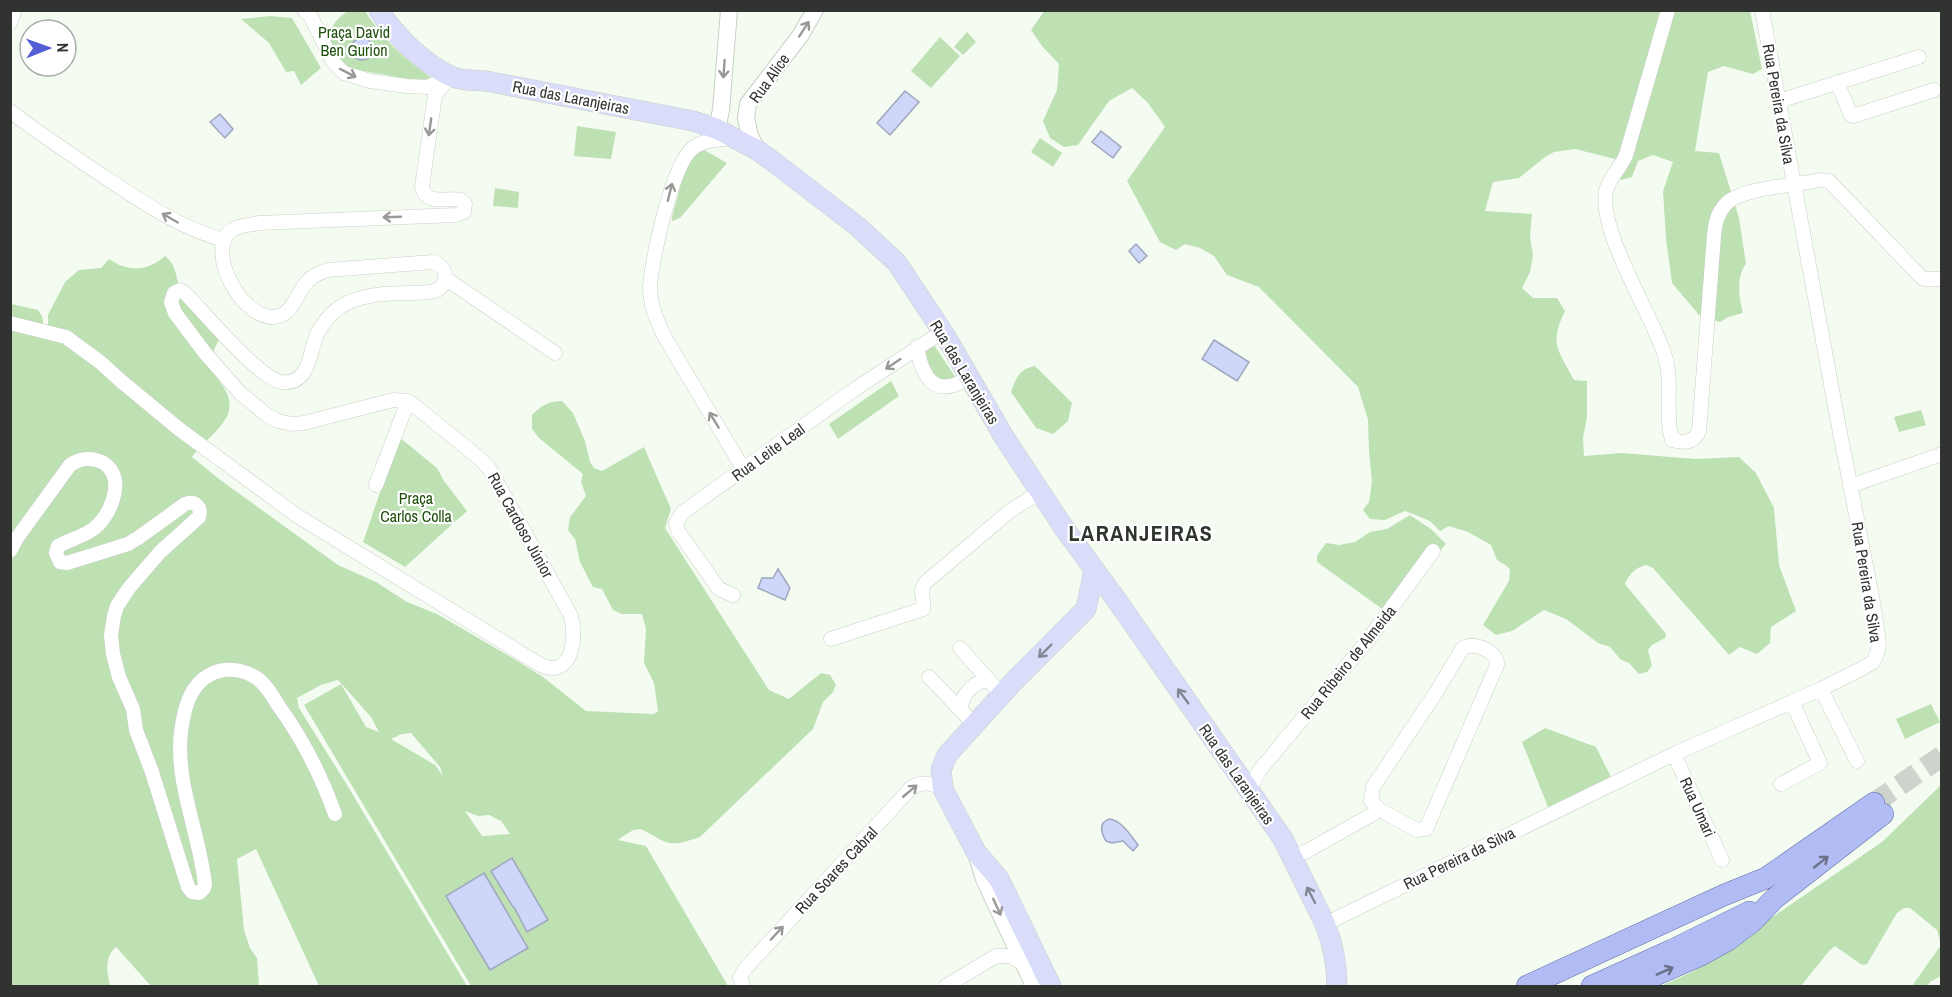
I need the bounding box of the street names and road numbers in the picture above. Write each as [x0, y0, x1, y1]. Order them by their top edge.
street label: Rua Pereira da Silva [1758, 42, 1801, 167]
street label: Rua Alice [744, 49, 794, 107]
street label: Rua das Laranjeiras [511, 75, 631, 119]
street label: Rua das Laranjeiras [925, 316, 1005, 428]
street label: Rua Leite Leal [727, 418, 809, 486]
street label: Rua Cardoso Júnior [483, 468, 559, 582]
street label: Rua Pereira da Silva [1847, 520, 1888, 645]
street label: Rua Ribeiro de Almeida [1295, 600, 1401, 723]
street label: Rua das Laranjeiras [1194, 719, 1280, 829]
street label: Rua Umari [1675, 774, 1721, 840]
street label: Rua Pereira da Silva [1399, 821, 1519, 895]
street label: Rua Soares Cabral [790, 822, 882, 918]

